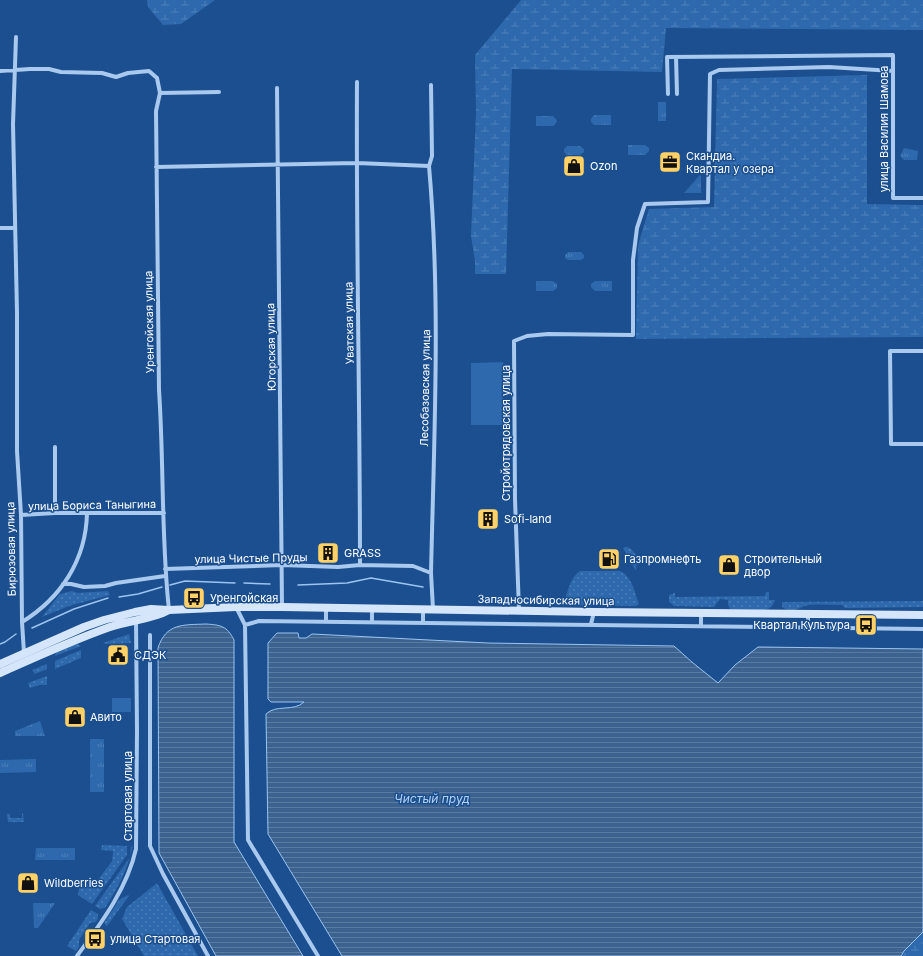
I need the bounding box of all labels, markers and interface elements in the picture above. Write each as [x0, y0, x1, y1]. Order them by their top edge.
street label: улица Василия Шамова [877, 66, 891, 192]
office icon: Скандиа. Квартал у озера [657, 149, 683, 175]
place label: Скандиа. Квартал у озера [686, 149, 774, 176]
shop icon: Ozon [561, 153, 587, 179]
place label: Ozon [590, 159, 617, 173]
street label: Уренгойская улица [141, 271, 157, 373]
street label: Уватская улица [341, 282, 357, 364]
street label: Югорская улица [263, 303, 279, 391]
street label: Лесобазовская улица [417, 329, 433, 447]
street label: Стройотрядовская улица [499, 365, 513, 501]
street label: улица Бориса Таныгина [28, 497, 156, 513]
street label: Бирюзовая улица [3, 502, 19, 596]
building icon: Sofi-land [475, 506, 501, 532]
place label: Sofi-land [504, 512, 552, 526]
building icon: GRASS [315, 540, 341, 566]
place label: GRASS [344, 546, 381, 560]
fuel station icon: Газпромнефть [596, 546, 622, 572]
street label: улица Чистые Пруды [194, 550, 308, 566]
place label: Газпромнефть [624, 552, 701, 566]
shop icon: Строительный двор [716, 552, 742, 578]
place label: Строительный двор [744, 552, 822, 579]
bus stop icon: Уренгойская [181, 585, 207, 611]
place label: Уренгойская [210, 591, 278, 605]
street label: Западносибирская улица [477, 592, 615, 608]
bus stop icon: Квартал Культура [853, 612, 879, 638]
place label: Квартал Культура [753, 618, 850, 632]
public building icon: СДЭК [105, 642, 131, 668]
place label: СДЭК [134, 648, 167, 662]
shop icon: Авито [62, 704, 88, 730]
place label: Авито [90, 710, 122, 724]
street label: Стартовая улица [121, 751, 135, 841]
water label: Чистый пруд [394, 791, 470, 806]
shop icon: Wildberries [15, 870, 41, 896]
place label: Wildberries [44, 876, 104, 890]
bus stop icon: улица Стартовая [82, 926, 108, 952]
place label: улица Стартовая [110, 932, 200, 946]

